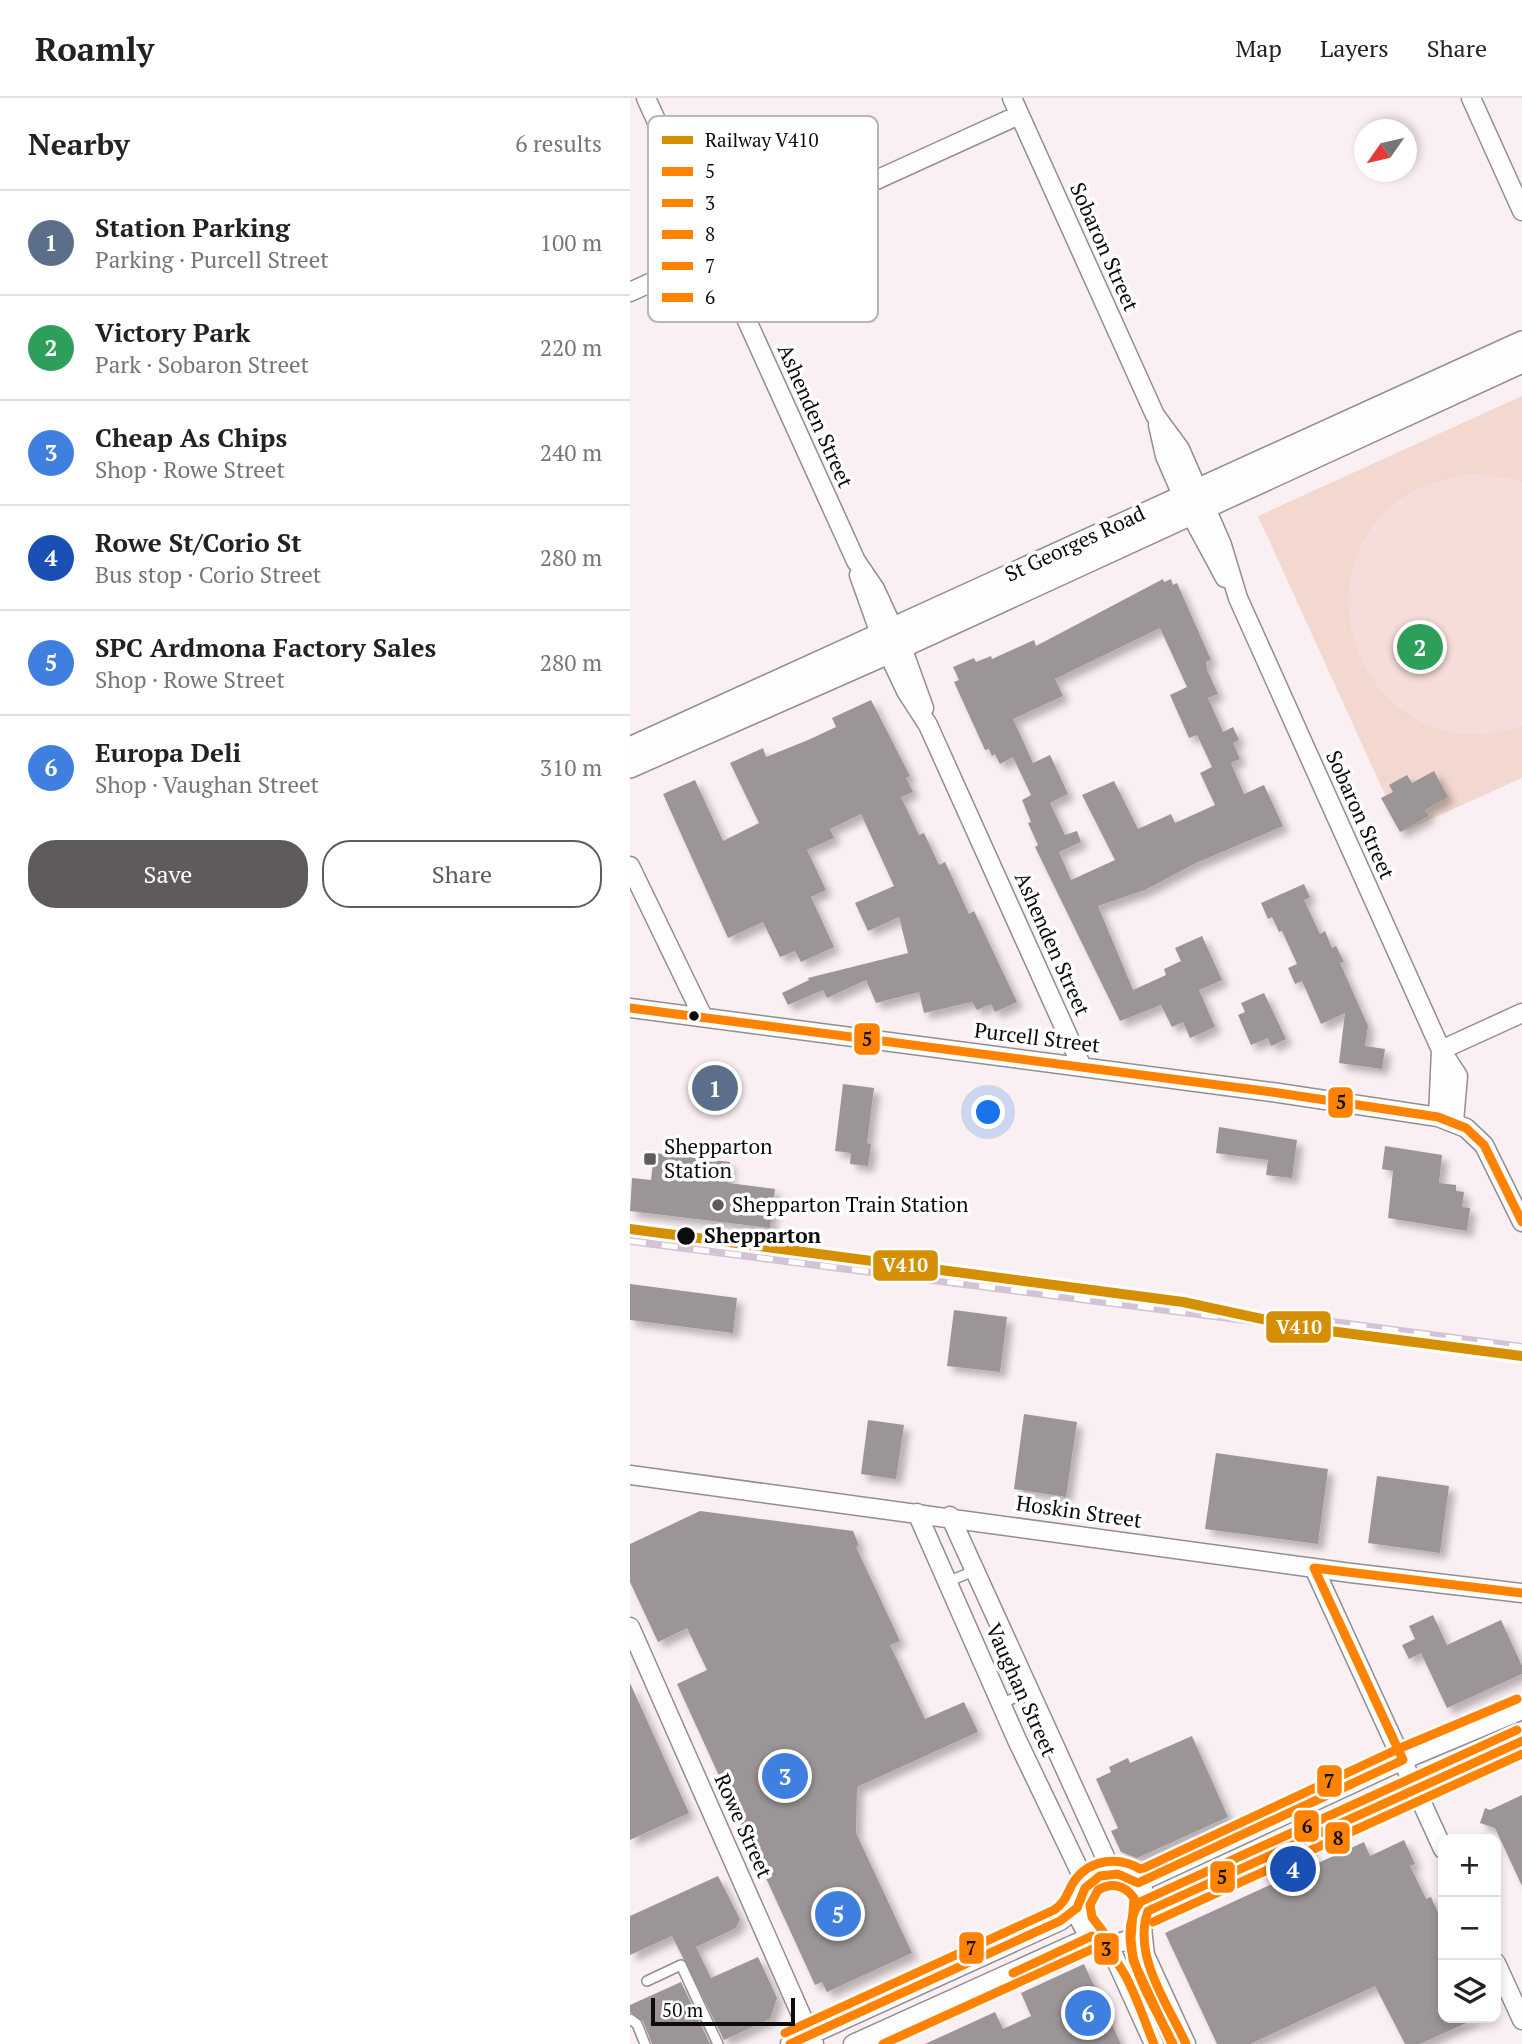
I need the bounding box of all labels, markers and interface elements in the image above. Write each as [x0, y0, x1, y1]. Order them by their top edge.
text: Roamly [35, 27, 154, 70]
text: Map [1235, 32, 1282, 64]
text: Layers [1320, 32, 1389, 64]
text: Share [1427, 32, 1487, 64]
legend [648, 116, 878, 322]
north arrow [1354, 119, 1417, 182]
text: Nearby [28, 124, 130, 164]
text: Railway V410 [705, 127, 819, 152]
text: 6 results [515, 128, 602, 159]
text: 5 [705, 158, 715, 183]
street label: Sobaron Street [1064, 178, 1146, 316]
text: 3 [705, 190, 715, 215]
text: Station Parking [95, 210, 290, 244]
text: 8 [705, 221, 715, 246]
text: 1 [45, 227, 58, 258]
text: 100 m [540, 227, 602, 258]
text: Parking · Purcell Street [95, 244, 329, 275]
text: 7 [705, 253, 715, 278]
text: 6 [705, 284, 715, 309]
text: Victory Park [95, 315, 250, 349]
text: 2 [45, 332, 58, 363]
text: 220 m [540, 332, 602, 363]
street label: Ashenden Street [772, 339, 860, 492]
text: Park · Sobaron Street [95, 349, 309, 380]
text: Cheap As Chips [95, 420, 287, 454]
text: 3 [45, 437, 58, 468]
text: 240 m [540, 437, 602, 468]
text: Shop · Rowe Street [95, 454, 285, 485]
street label: St Georges Road [1000, 498, 1149, 588]
text: Rowe St/Corio St [95, 525, 302, 559]
text: 4 [45, 542, 58, 573]
text: 280 m [540, 542, 602, 573]
text: Bus stop · Corio Street [95, 559, 321, 590]
pin: 2 [1397, 621, 1443, 673]
text: SPC Ardmona Factory Sales [95, 630, 436, 664]
text: 5 [45, 647, 58, 678]
text: 280 m [540, 647, 602, 678]
text: Shop · Rowe Street [95, 664, 285, 695]
text: Europa Deli [95, 735, 241, 769]
street label: Sobaron Street [1320, 746, 1402, 884]
text: 6 [45, 752, 58, 783]
text: 310 m [540, 752, 602, 783]
text: Shop · Vaughan Street [95, 769, 319, 800]
button: Save [28, 840, 308, 908]
button: Share [322, 840, 602, 908]
street label: Ashenden Street [1009, 867, 1097, 1020]
unlabelled marker [687, 1009, 701, 1023]
street label: Purcell Street [973, 1015, 1102, 1059]
line badge: 5 [853, 1022, 881, 1056]
text: 5 [862, 1026, 872, 1051]
pin: 1 [692, 1062, 738, 1114]
line badge: 5 [1327, 1086, 1354, 1119]
text: 5 [1336, 1089, 1346, 1114]
your location [971, 1095, 1005, 1129]
place label: Shepparton Station [664, 1132, 773, 1184]
marker: Shepparton Station [642, 1151, 658, 1167]
place label: Shepparton Train Station [732, 1190, 969, 1218]
marker: Shepparton Train Station [710, 1197, 726, 1213]
place label: Shepparton [704, 1221, 822, 1249]
marker: Shepparton [675, 1225, 697, 1247]
line badge: V410 [872, 1249, 939, 1282]
text: V410 [882, 1252, 928, 1277]
line badge: V410 [1265, 1310, 1332, 1344]
text: V410 [1276, 1314, 1322, 1339]
street label: Hoskin Street [1014, 1488, 1144, 1534]
street label: Vaughan Street [980, 1619, 1064, 1761]
pin: 3 [762, 1750, 808, 1802]
line badge: 7 [1316, 1764, 1343, 1798]
text: 7 [1324, 1768, 1334, 1793]
street label: Rowe Street [709, 1769, 779, 1882]
line badge: 6 [1293, 1809, 1320, 1843]
text: 6 [1302, 1813, 1313, 1838]
line badge: 8 [1324, 1821, 1351, 1855]
text: 8 [1333, 1825, 1344, 1850]
map controls [1438, 1834, 1501, 2023]
button: + [1438, 1834, 1501, 1897]
pin: 4 [1270, 1843, 1316, 1895]
line badge: 5 [1209, 1860, 1236, 1894]
text: 5 [1217, 1864, 1227, 1889]
pin: 5 [815, 1888, 861, 1940]
button: − [1438, 1897, 1501, 1960]
line badge: 7 [958, 1931, 985, 1965]
line badge: 3 [1093, 1932, 1120, 1966]
text: 7 [966, 1935, 976, 1960]
text: 3 [1101, 1936, 1111, 1961]
button: layers [1438, 1960, 1501, 2023]
pin: 6 [1065, 1987, 1111, 2039]
scale bar [651, 1995, 794, 2027]
text: 50 m [662, 1997, 703, 2022]

